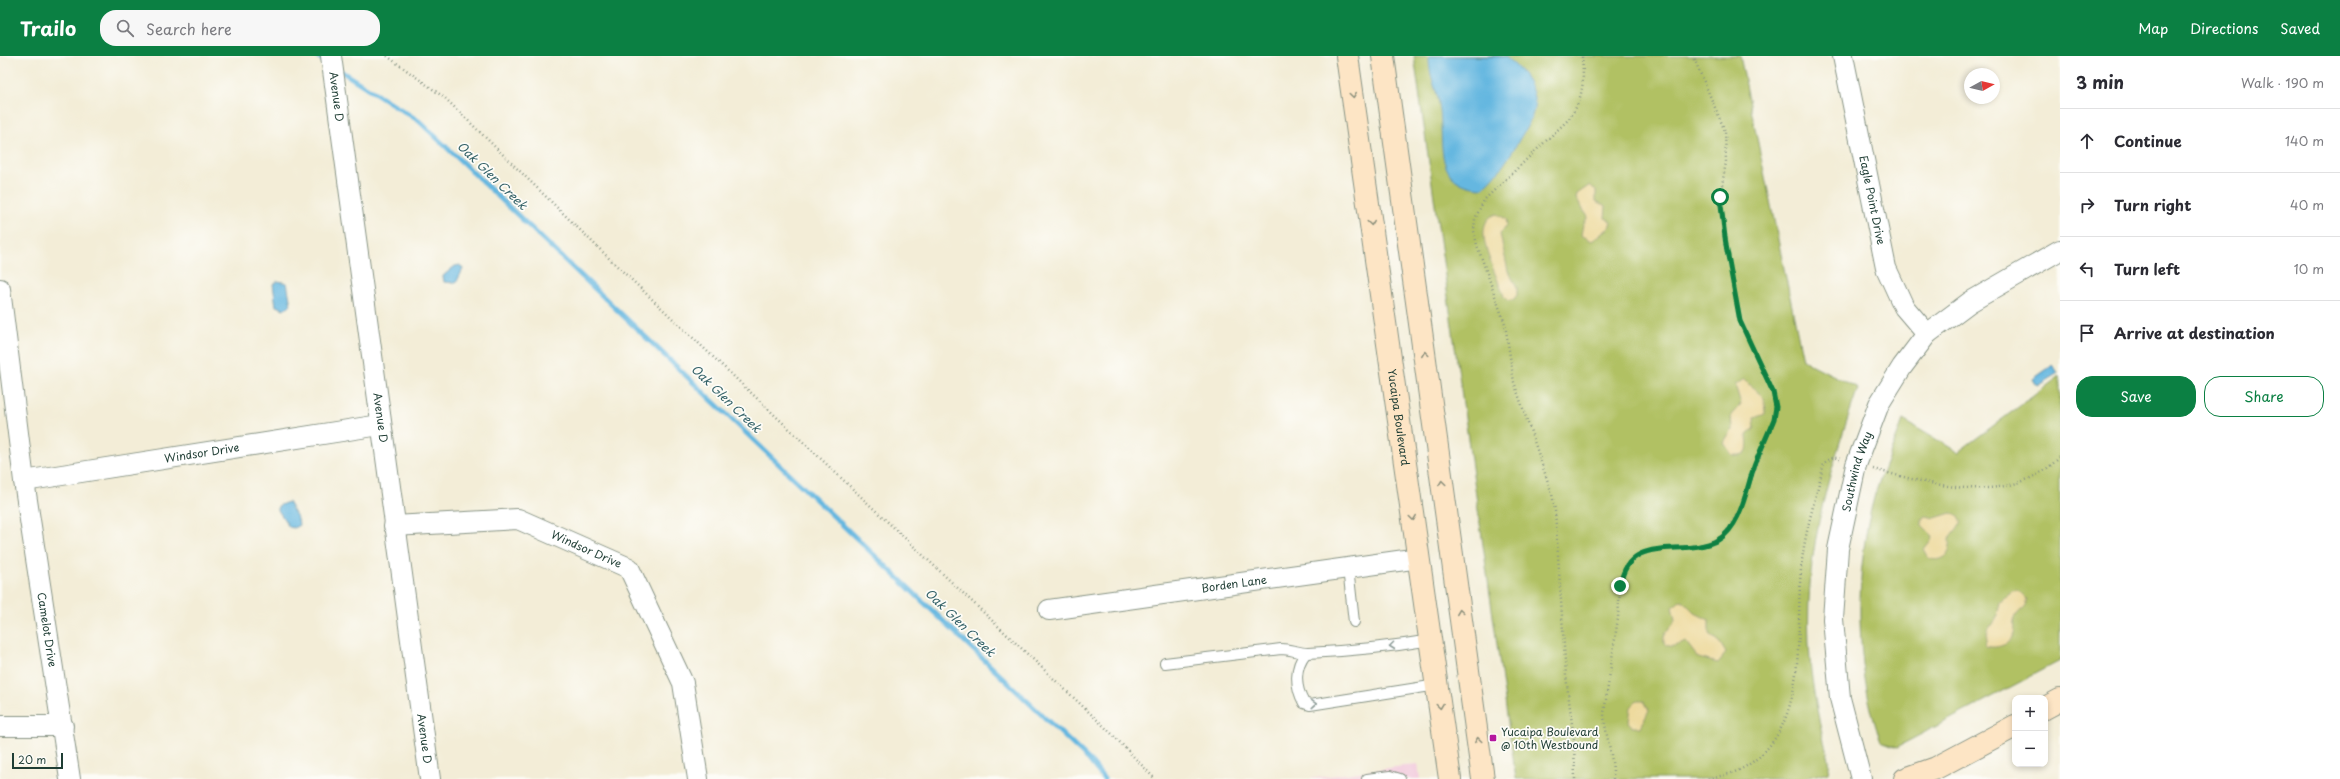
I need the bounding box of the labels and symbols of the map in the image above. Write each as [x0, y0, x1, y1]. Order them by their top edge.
north arrow [1964, 68, 2000, 104]
street label: Avenue D [325, 70, 349, 123]
one-way arrow [1348, 92, 1357, 98]
water label: Oak Glen Creek [454, 137, 532, 214]
street label: Eagle Point Drive [1855, 154, 1890, 246]
route start [1711, 188, 1729, 206]
one-way arrow [1366, 220, 1375, 226]
one-way arrow [1420, 351, 1429, 357]
water label: Oak Glen Creek [688, 360, 766, 437]
street label: Yucaipa Boulevard [1384, 368, 1414, 467]
street label: Avenue D [369, 391, 393, 444]
street label: Southwind Way [1837, 429, 1876, 513]
street label: Windsor Drive [163, 438, 241, 467]
one-way arrow [1438, 480, 1447, 486]
one-way arrow [1408, 515, 1417, 521]
street label: Windsor Drive [549, 526, 625, 572]
street label: Borden Lane [1200, 570, 1268, 596]
route end [1611, 577, 1629, 595]
water label: Oak Glen Creek [922, 584, 1000, 661]
street label: Camelot Drive [33, 591, 62, 668]
one-way arrow [1456, 609, 1465, 615]
one-way arrow [1389, 641, 1395, 650]
one-way arrow [1311, 700, 1317, 708]
one-way arrow [1435, 703, 1444, 709]
street label: Avenue D [413, 712, 437, 765]
place label: Yucaipa Boulevard @ 10th Westbound [1501, 723, 1599, 753]
marker: Yucaipa Boulevard @ 10th Westbound [1488, 733, 1498, 743]
one-way arrow [1474, 737, 1483, 743]
scale bar [12, 751, 63, 770]

